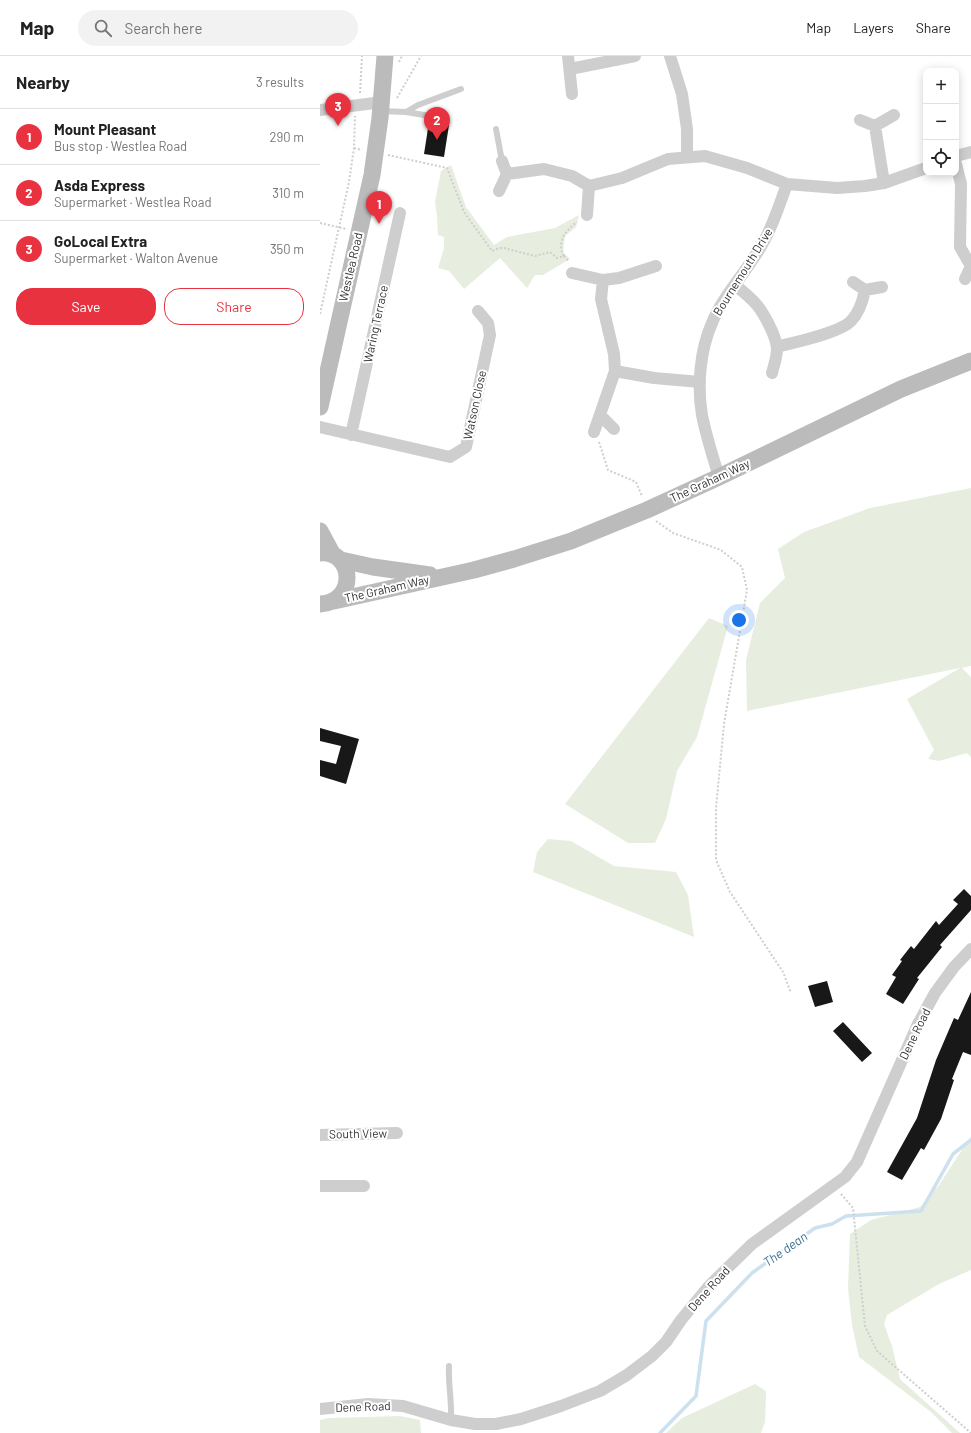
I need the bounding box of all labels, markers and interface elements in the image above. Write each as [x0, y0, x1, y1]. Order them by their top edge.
search box [78, 10, 358, 46]
text: Map [20, 16, 54, 39]
icon: search [92, 17, 114, 39]
text: Search here [124, 19, 202, 37]
text: Map [806, 19, 831, 36]
text: Layers [853, 19, 894, 36]
text: Share [916, 19, 951, 36]
map controls [923, 68, 959, 176]
button: + [923, 68, 959, 104]
text: Nearby [16, 72, 70, 92]
text: 3 results [256, 74, 304, 90]
pin: 3 [325, 93, 351, 126]
button: − [923, 104, 959, 140]
pin: 2 [424, 107, 450, 140]
text: Mount Pleasant [54, 120, 156, 138]
text: 1 [27, 129, 31, 145]
text: 290 m [270, 129, 304, 145]
text: Bus stop · Westlea Road [54, 138, 187, 154]
button: locate [923, 140, 959, 176]
text: Asda Express [54, 176, 145, 194]
text: 2 [25, 185, 33, 201]
text: 310 m [272, 185, 304, 201]
pin: 1 [366, 191, 392, 224]
text: Supermarket · Westlea Road [54, 194, 212, 210]
street label: Bournemouth Drive [710, 225, 775, 318]
street label: Westlea Road [335, 231, 365, 303]
text: GoLocal Extra [54, 232, 147, 250]
text: 3 [25, 241, 33, 257]
text: 350 m [270, 241, 304, 257]
text: Supermarket · Walton Avenue [54, 250, 218, 266]
street label: Waring Terrace [360, 284, 390, 364]
button: Save [16, 288, 156, 325]
button: Share [164, 288, 304, 325]
street label: Watson Close [460, 369, 488, 441]
street label: The Graham Way [667, 455, 752, 505]
street label: The Graham Way [343, 571, 431, 605]
your location [729, 610, 749, 630]
street label: Dene Road [896, 1006, 933, 1062]
street label: South View [329, 1125, 388, 1141]
water label: The dean [760, 1228, 810, 1270]
street label: Dene Road [684, 1263, 732, 1314]
street label: Dene Road [335, 1398, 391, 1414]

